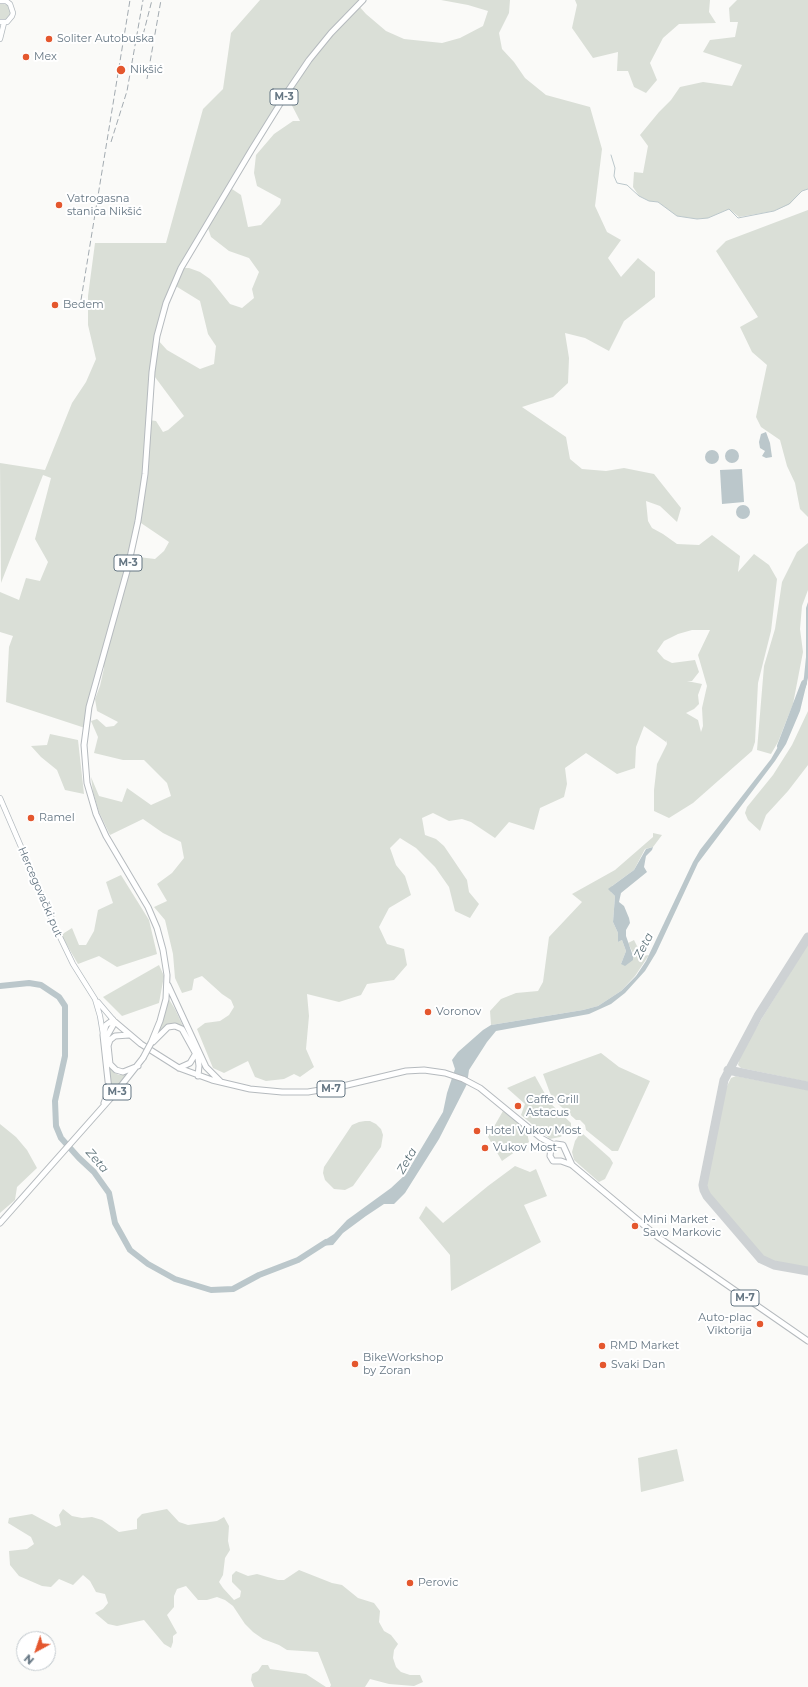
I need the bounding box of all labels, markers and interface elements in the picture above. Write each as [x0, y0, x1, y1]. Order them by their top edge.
place label: Soliter Autobuska [57, 32, 154, 46]
marker: Soliter Autobuska [44, 34, 54, 44]
place label: Mex [34, 50, 57, 64]
marker: Mex [21, 52, 31, 62]
place label: Nikšić [130, 63, 163, 77]
marker: Nikšić [115, 64, 127, 76]
road number: M-3 [270, 89, 298, 105]
place label: Vatrogasna stanica Nikšić [67, 192, 142, 218]
marker: Vatrogasna stanica Nikšić [54, 200, 64, 210]
place label: Bedem [63, 298, 104, 312]
marker: Bedem [50, 300, 60, 310]
road number: M-3 [114, 555, 142, 571]
place label: Ramel [39, 811, 75, 825]
marker: Ramel [26, 813, 36, 823]
street label: Hercegovački put [15, 845, 65, 939]
water label: Zeta [631, 930, 657, 962]
place label: Voronov [436, 1005, 481, 1019]
marker: Voronov [423, 1007, 433, 1017]
road number: M-7 [317, 1081, 345, 1097]
road number: M-3 [103, 1084, 131, 1100]
place label: Caffe Grill Astacus [526, 1093, 579, 1119]
marker: Caffe Grill Astacus [513, 1101, 523, 1111]
place label: Hotel Vukov Most [485, 1124, 581, 1138]
marker: Hotel Vukov Most [472, 1126, 482, 1136]
place label: Vukov Most [493, 1141, 557, 1155]
marker: Vukov Most [480, 1143, 490, 1153]
water label: Zeta [394, 1145, 420, 1177]
water label: Zeta [82, 1146, 112, 1176]
place label: Mini Market - Savo Markovic [643, 1213, 721, 1239]
marker: Mini Market - Savo Markovic [630, 1221, 640, 1231]
road number: M-7 [731, 1290, 759, 1306]
place label: Auto-plac Viktorija [698, 1311, 752, 1337]
marker: Auto-plac Viktorija [755, 1319, 765, 1329]
place label: RMD Market [610, 1339, 679, 1353]
marker: RMD Market [597, 1341, 607, 1351]
place label: BikeWorkshop by Zoran [363, 1351, 443, 1377]
place label: Svaki Dan [611, 1358, 665, 1372]
marker: BikeWorkshop by Zoran [350, 1359, 360, 1369]
marker: Svaki Dan [598, 1360, 608, 1370]
place label: Perovic [418, 1576, 459, 1590]
marker: Perovic [405, 1578, 415, 1588]
north arrow [16, 1631, 56, 1671]
text: N [21, 1651, 37, 1668]

